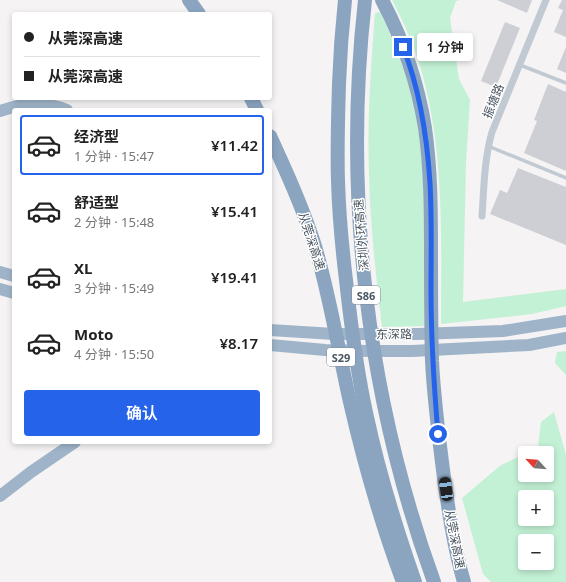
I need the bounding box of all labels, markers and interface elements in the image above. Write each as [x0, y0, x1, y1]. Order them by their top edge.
text: 从莞深高速 [48, 28, 123, 48]
callout: 1 分钟 [417, 33, 473, 61]
route end [394, 38, 412, 56]
text: 1 分钟 [427, 38, 463, 56]
text: 从莞深高速 [48, 66, 123, 86]
street label: 振塘路 [478, 81, 508, 121]
text: 经济型 [74, 126, 119, 146]
icon: car [26, 127, 62, 163]
text: ¥11.42 [211, 135, 258, 155]
text: 1 分钟 · 15:47 [74, 147, 154, 165]
text: 舒适型 [74, 192, 119, 212]
icon: car [26, 193, 62, 229]
street label: 深圳外环高速 [349, 198, 373, 272]
text: ¥15.41 [211, 201, 258, 221]
street label: 从莞深高速 [295, 210, 329, 272]
text: 2 分钟 · 15:48 [74, 213, 154, 231]
text: XL [74, 258, 92, 278]
icon: car [26, 259, 62, 295]
text: ¥19.41 [211, 267, 258, 287]
text: 3 分钟 · 15:49 [74, 279, 154, 297]
road number: S86 [352, 286, 380, 304]
text: Moto [74, 324, 113, 344]
icon: car [26, 325, 62, 361]
street label: 东深路 [376, 325, 412, 343]
text: ¥8.17 [220, 333, 258, 353]
text: 4 分钟 · 15:50 [74, 345, 154, 363]
road number: S29 [327, 348, 355, 366]
button: 确认 [24, 390, 260, 436]
route start [429, 425, 447, 443]
north arrow [518, 446, 554, 482]
map controls [518, 446, 554, 570]
car [438, 476, 454, 502]
button: + [518, 490, 554, 526]
street label: 从莞深高速 [441, 508, 469, 570]
button: − [518, 534, 554, 570]

